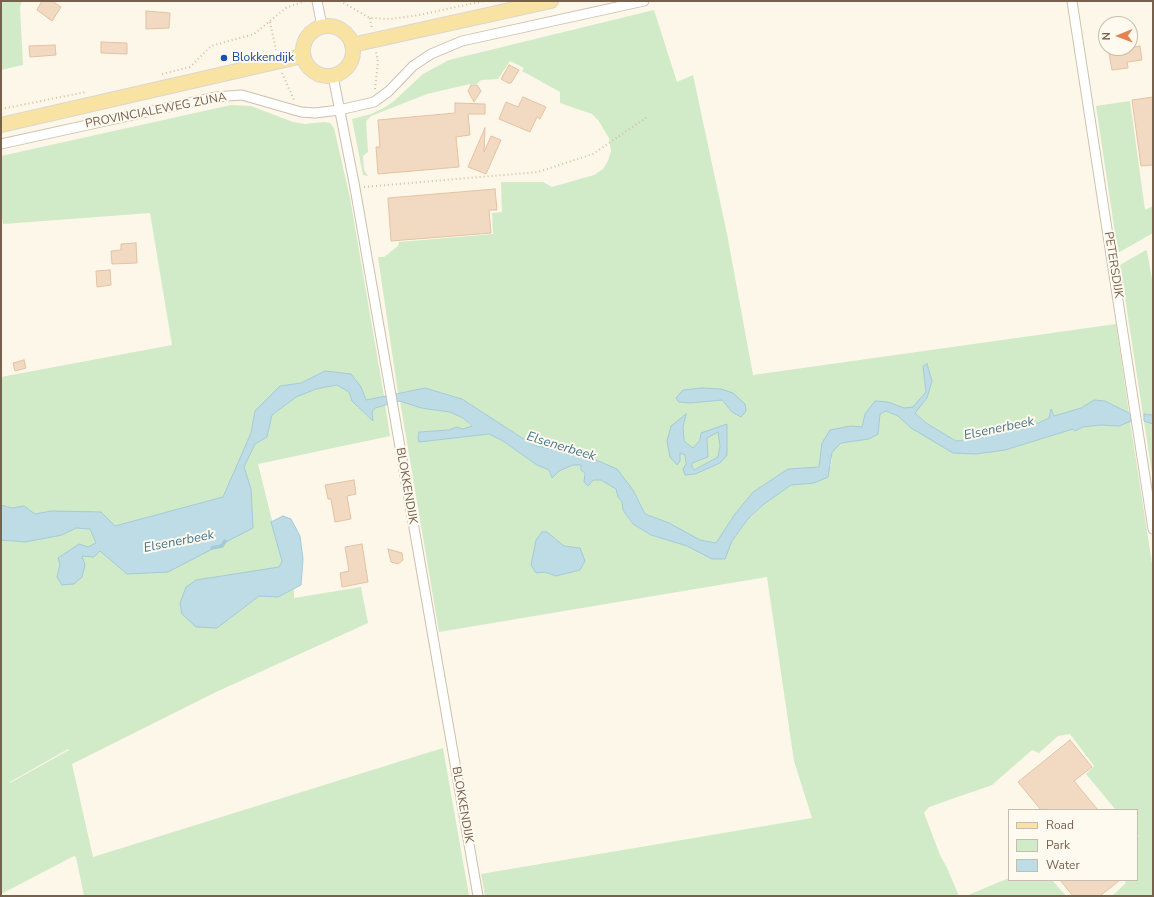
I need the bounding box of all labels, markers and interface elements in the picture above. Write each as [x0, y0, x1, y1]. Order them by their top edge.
north arrow [1098, 16, 1138, 56]
text: N [1099, 32, 1114, 40]
place label: Blokkendijk [232, 51, 294, 65]
marker: Blokkendijk [219, 53, 229, 63]
street label: PROVINCIALEWEG ZUNA [84, 90, 228, 132]
street label: PETERSDIJK [1101, 231, 1125, 299]
water label: Elsenerbeek [962, 414, 1036, 444]
water label: Elsenerbeek [525, 429, 597, 465]
street label: BLOKKENDIJK [392, 447, 420, 525]
water label: Elsenerbeek [142, 528, 216, 556]
street label: BLOKKENDIJK [448, 766, 476, 844]
legend [1008, 809, 1138, 881]
text: Road [1046, 817, 1074, 833]
text: Park [1046, 837, 1070, 853]
text: Water [1046, 857, 1080, 873]

